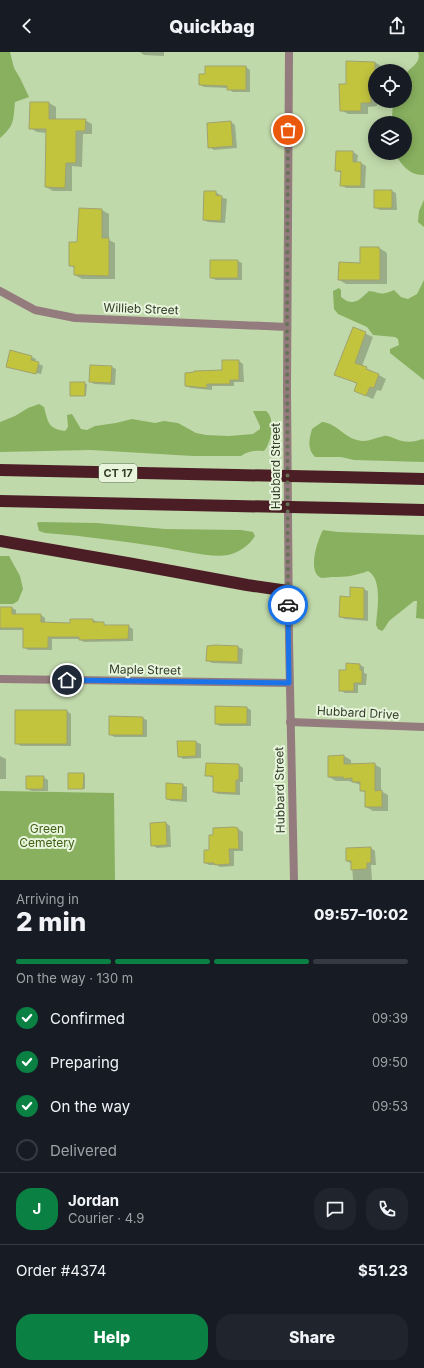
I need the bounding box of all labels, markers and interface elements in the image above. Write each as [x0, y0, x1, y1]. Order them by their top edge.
icon: back [16, 15, 38, 37]
icon: share [386, 15, 408, 37]
text: Quickbag [169, 16, 255, 37]
map controls [368, 64, 412, 160]
button: locate [368, 64, 412, 108]
pin [271, 113, 305, 147]
button: layers [368, 116, 412, 160]
icon: bag [277, 119, 299, 141]
street label: Willieb Street [103, 300, 179, 317]
street label: Hubbard Street [268, 423, 283, 509]
road number: CT 17 [99, 464, 137, 482]
courier [268, 585, 308, 625]
icon: car [277, 594, 299, 616]
street label: Maple Street [109, 661, 181, 678]
pin [50, 663, 84, 697]
icon: home [56, 669, 78, 691]
street label: Hubbard Drive [316, 703, 400, 722]
street label: Hubbard Street [271, 747, 288, 833]
park label: Green Cemetery [19, 821, 75, 850]
text: Arriving in [16, 891, 79, 907]
text: 09:57–10:02 [314, 905, 408, 924]
text: 2 min [16, 906, 86, 937]
text: On the way · 130 m [16, 970, 133, 986]
icon: check [16, 1007, 38, 1029]
text: Confirmed [50, 1009, 125, 1028]
text: 09:39 [372, 1010, 408, 1026]
icon: check [16, 1051, 38, 1073]
text: Preparing [50, 1053, 119, 1072]
text: 09:50 [372, 1054, 408, 1070]
icon: check [16, 1095, 38, 1117]
text: On the way [50, 1097, 130, 1116]
text: 09:53 [372, 1098, 408, 1114]
text: Delivered [50, 1141, 117, 1160]
button: chat [314, 1188, 356, 1230]
button: phone [366, 1188, 408, 1230]
text: Jordan [68, 1191, 119, 1210]
text: J [33, 1199, 41, 1218]
text: Courier · 4.9 [68, 1210, 144, 1226]
text: Order #4374 [16, 1261, 106, 1280]
text: $51.23 [358, 1261, 408, 1280]
button: Help [16, 1314, 208, 1360]
button: Share [216, 1314, 408, 1360]

